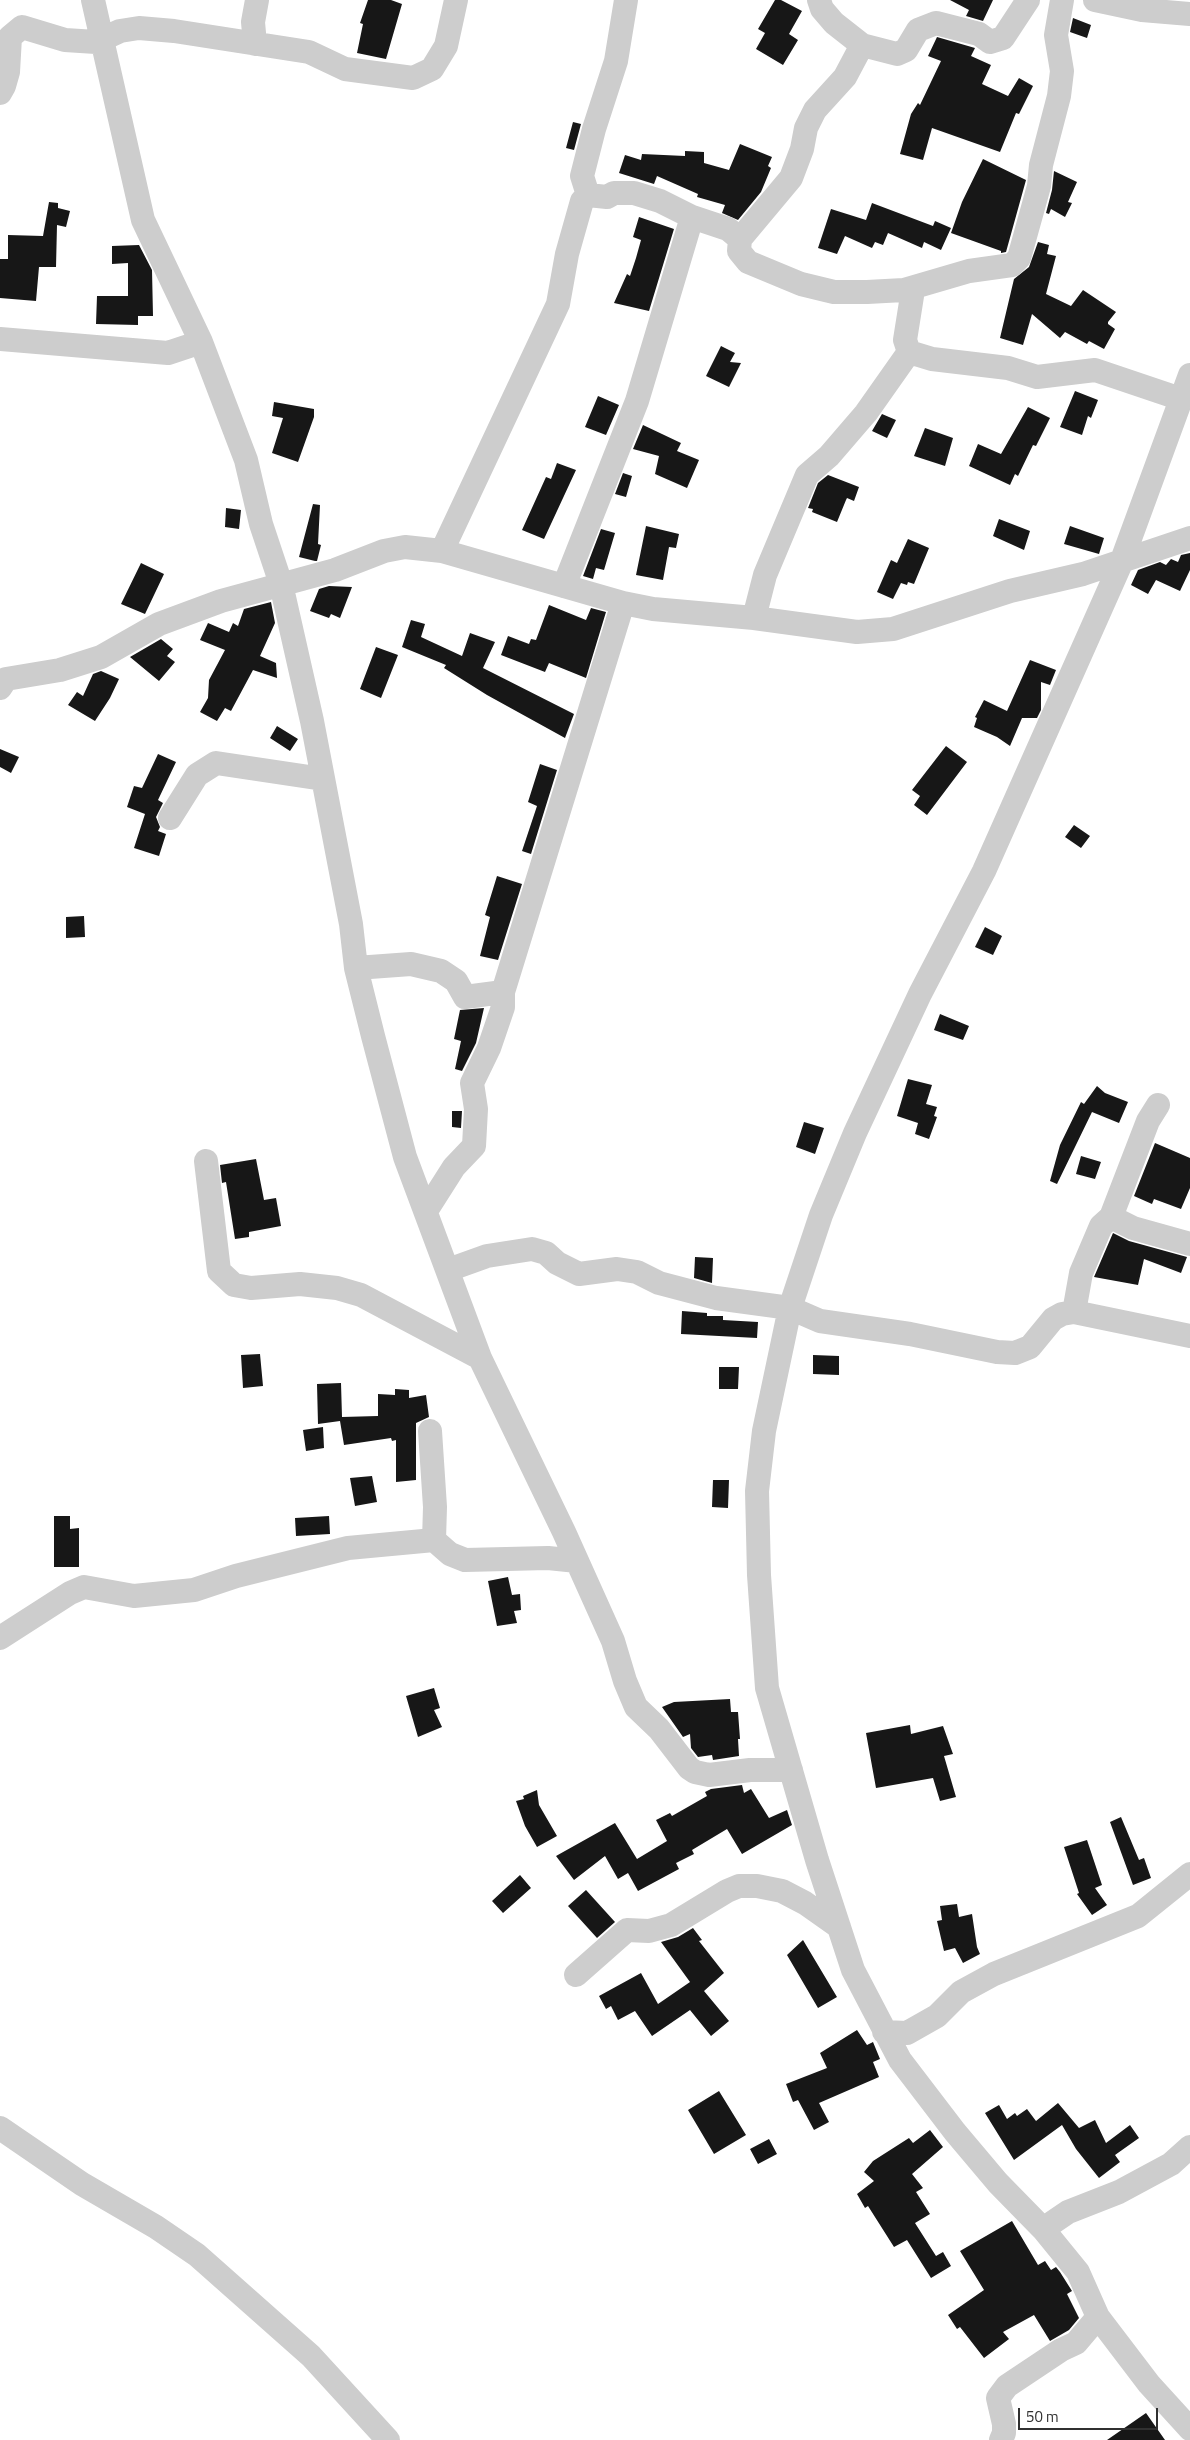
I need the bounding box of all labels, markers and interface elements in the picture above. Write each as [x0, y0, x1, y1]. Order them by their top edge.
scale bar [1020, 2398, 1160, 2430]
text: 50 m [1026, 2405, 1059, 2428]

